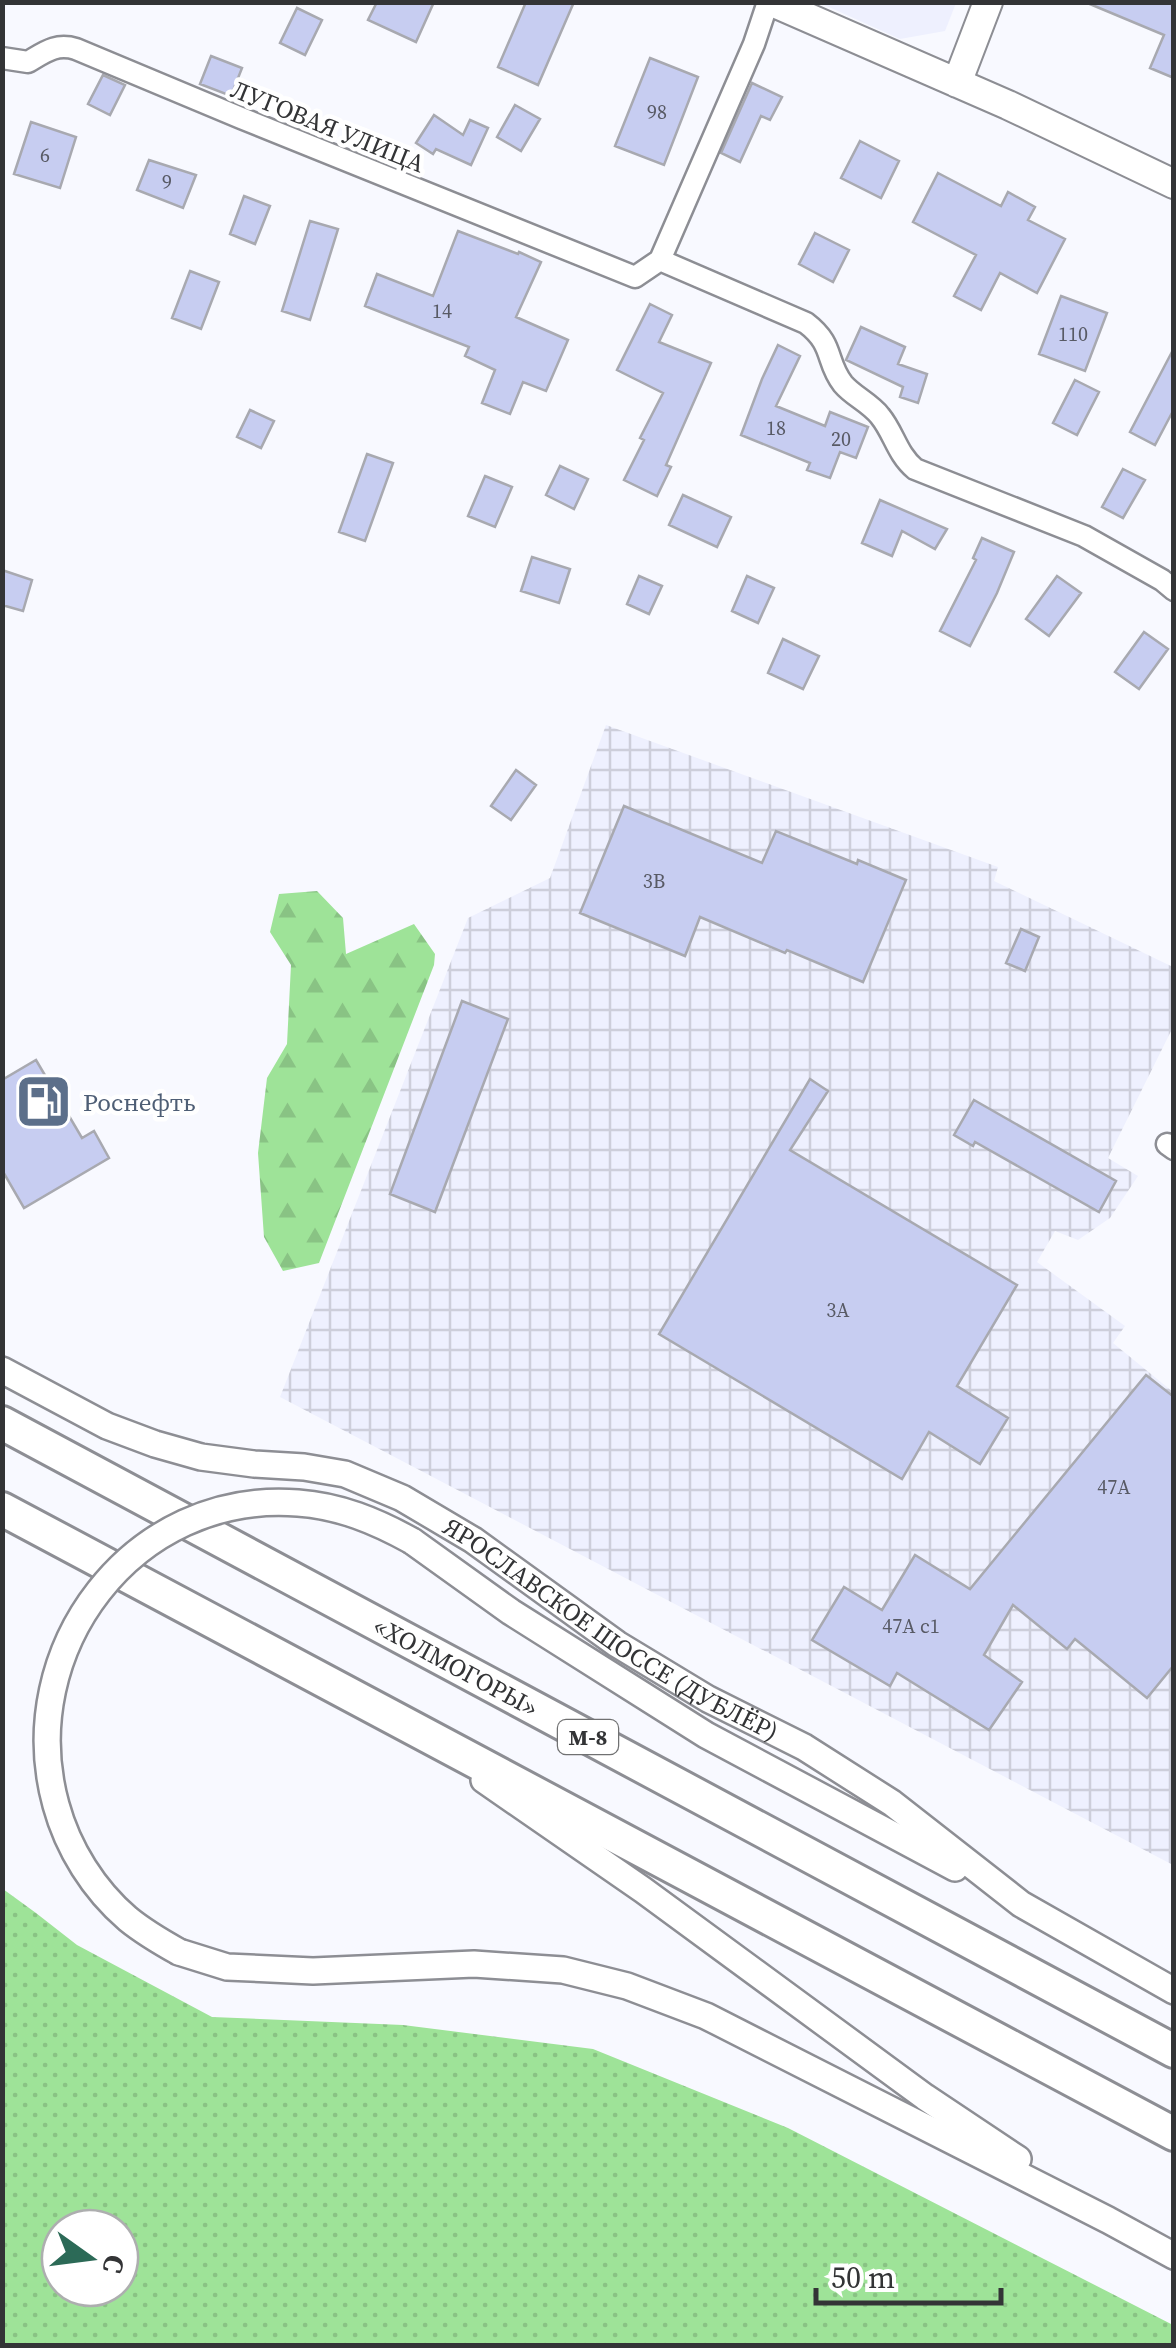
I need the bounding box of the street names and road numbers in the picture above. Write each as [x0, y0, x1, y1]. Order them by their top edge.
street label: ЛУГОВАЯ УЛИЦА [226, 72, 430, 181]
street label: ЯРОСЛАВСКОЕ ШОССЕ (ДУБЛЁР) [437, 1509, 784, 1748]
street label: «ХОЛМОГОРЫ» [368, 1608, 544, 1724]
road number: М-8 [558, 1720, 618, 1754]

